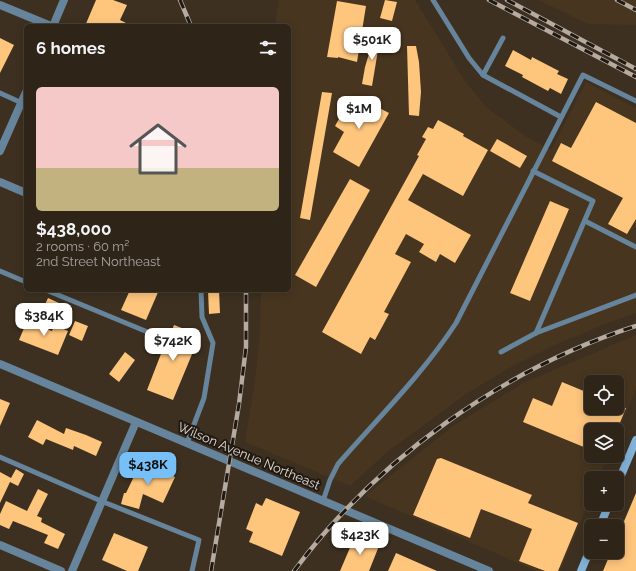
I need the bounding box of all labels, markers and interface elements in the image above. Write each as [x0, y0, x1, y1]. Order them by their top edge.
pin: $501K [344, 27, 400, 61]
text: $501K [353, 32, 391, 47]
icon: filters [257, 37, 279, 59]
text: 6 homes [36, 38, 105, 58]
pin: $1M [340, 96, 378, 130]
text: $1M [346, 101, 372, 116]
icon: home [122, 113, 194, 185]
text: $438,000 [36, 219, 112, 239]
text: 2 rooms · 60 m² [36, 239, 129, 254]
text: 2nd Street Northeast [36, 254, 161, 269]
pin: $384K [16, 303, 72, 337]
text: $384K [24, 308, 64, 323]
pin: $742K [145, 328, 201, 362]
text: $742K [154, 333, 192, 348]
map controls [584, 375, 624, 559]
button: locate [584, 375, 624, 415]
street label: Wilson Avenue Northeast [176, 419, 323, 493]
button: layers [584, 423, 624, 463]
pin: $438K [120, 452, 176, 486]
text: $438K [128, 457, 168, 472]
button: + [584, 471, 624, 511]
button: − [584, 519, 624, 559]
pin: $423K [332, 522, 388, 556]
text: $423K [341, 527, 379, 542]

